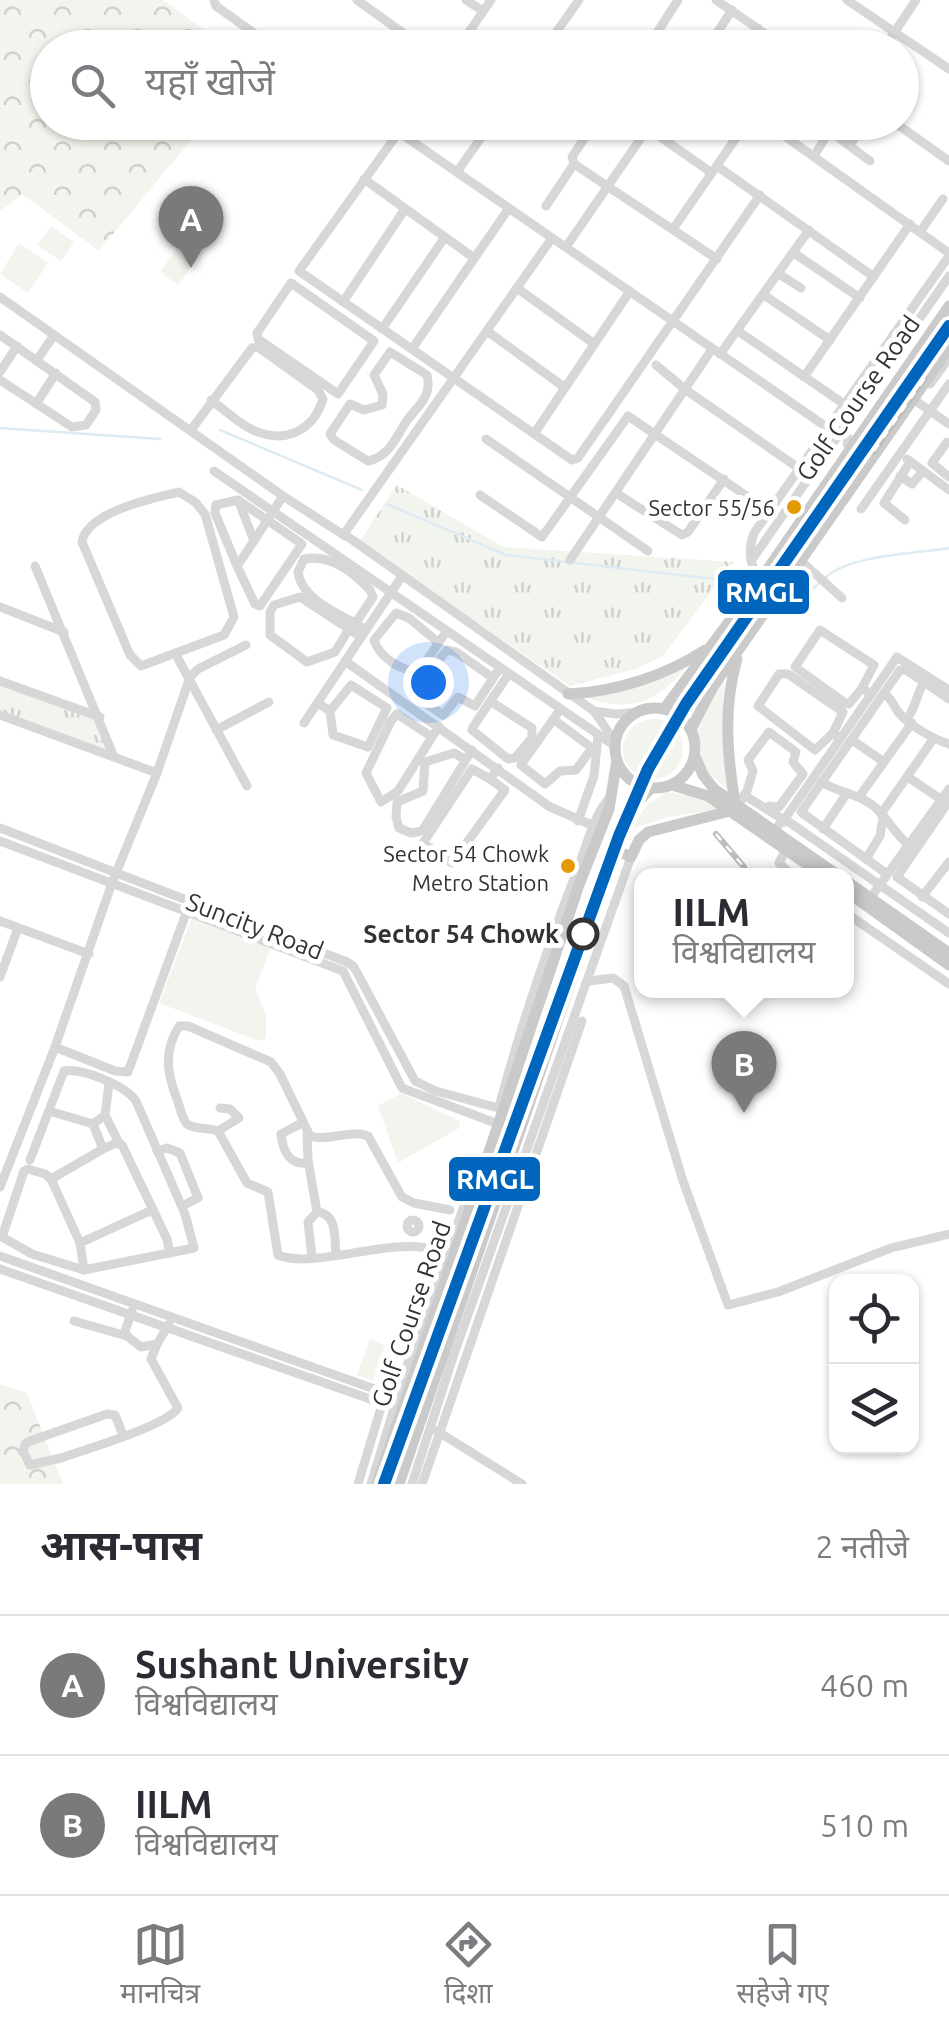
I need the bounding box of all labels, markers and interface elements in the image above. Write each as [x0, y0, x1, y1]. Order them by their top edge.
search box [30, 30, 919, 140]
icon: search [65, 58, 120, 113]
text: यहाँ खोजें [145, 60, 275, 102]
pin: A [158, 186, 224, 268]
street label: Golf Course Road [791, 310, 925, 486]
place label: Sector 55/56 [649, 495, 775, 520]
marker: Sector 55/56 [784, 497, 804, 517]
line badge: RMGL [716, 568, 811, 616]
text: RMGL [725, 576, 803, 607]
your location [403, 657, 454, 708]
place label: Sector 54 Chowk Metro Station [383, 841, 549, 895]
marker: Sector 54 Chowk Metro Station [558, 856, 578, 876]
popup [634, 868, 854, 998]
street label: Suncity Road [182, 887, 328, 965]
text: IILM [673, 891, 750, 933]
marker: Sector 54 Chowk [568, 919, 598, 949]
place label: Sector 54 Chowk [363, 920, 559, 948]
text: विश्वविद्यालय [673, 933, 815, 969]
pin: B [712, 1030, 776, 1113]
line badge: RMGL [447, 1155, 542, 1203]
text: RMGL [456, 1163, 534, 1194]
street label: Golf Course Road [366, 1217, 456, 1411]
map controls [829, 1274, 919, 1454]
button: locate [829, 1274, 919, 1364]
button: layers [829, 1364, 919, 1454]
text: आस-पास [40, 1521, 202, 1568]
text: 2 नतीजे [816, 1528, 909, 1564]
text: Sushant University [135, 1643, 469, 1685]
text: A [61, 1667, 84, 1703]
text: 460 m [820, 1667, 909, 1703]
text: विश्वविद्यालय [135, 1685, 278, 1721]
text: IILM [135, 1783, 213, 1825]
text: B [62, 1807, 83, 1843]
text: 510 m [820, 1807, 909, 1843]
text: विश्वविद्यालय [135, 1825, 278, 1861]
tab: मानचित्र [120, 1917, 200, 2014]
tab: दिशा [441, 1917, 496, 2014]
tab: सहेजे गए [736, 1917, 829, 2014]

